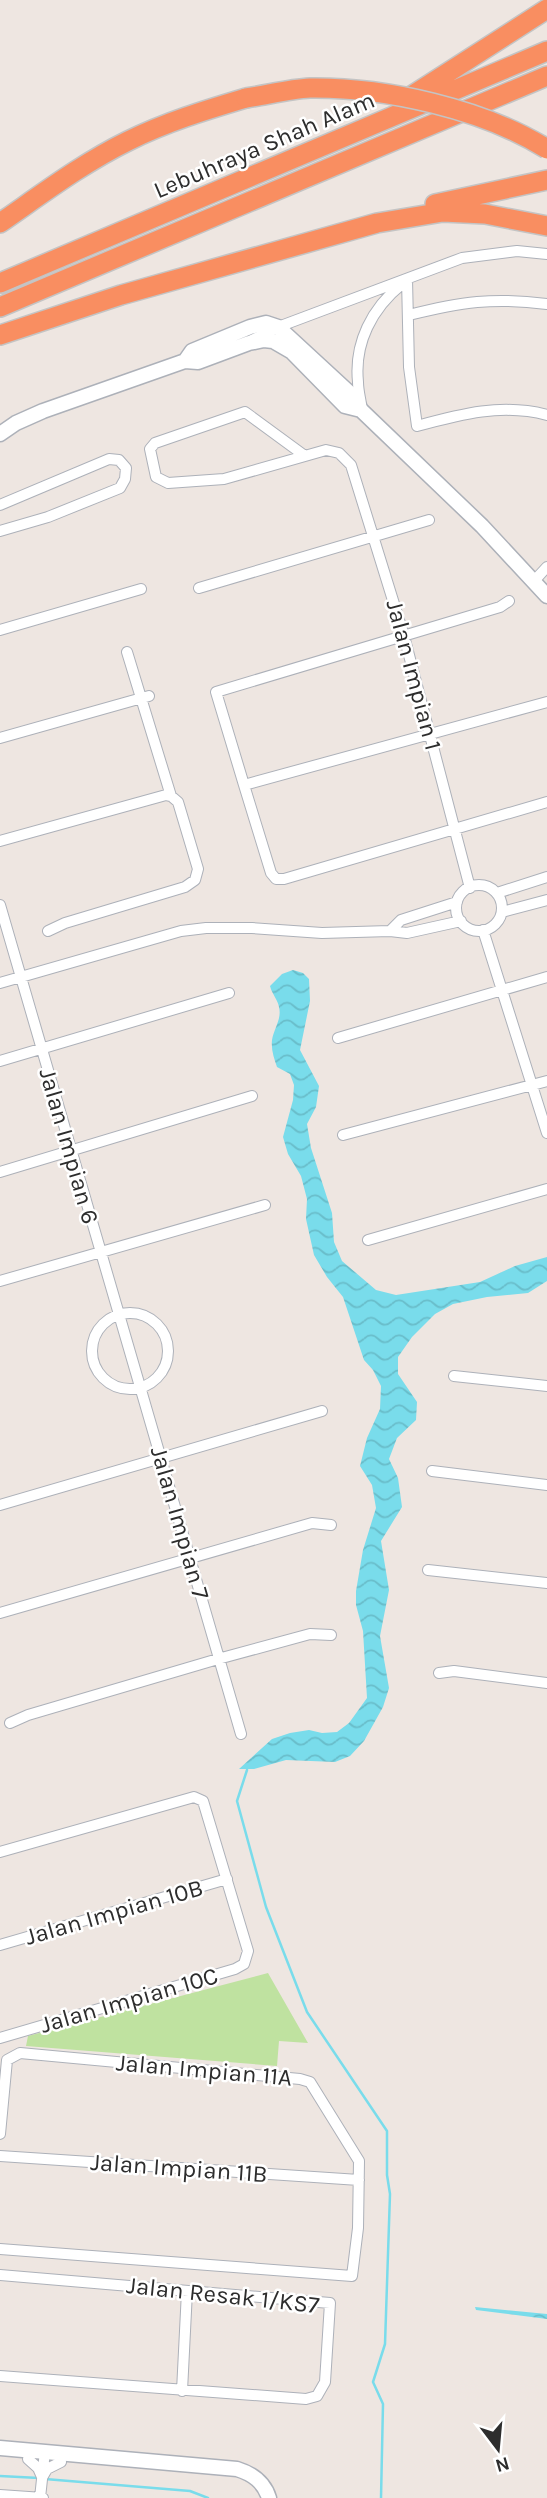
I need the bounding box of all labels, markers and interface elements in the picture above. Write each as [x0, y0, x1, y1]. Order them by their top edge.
street label: Lebuhraya Shah Alam [149, 86, 379, 204]
street label: Jalan Impian 1 [380, 597, 448, 753]
street label: Jalan Impian 6 [33, 1065, 105, 1227]
street label: Jalan Impian 7 [145, 1443, 215, 1603]
street label: Jalan Impian 10B [22, 1873, 206, 1951]
street label: Jalan Impian 10C [37, 1961, 221, 2039]
street label: Jalan Impian 11A [115, 2048, 293, 2092]
street label: Jalan Impian 11B [89, 2148, 269, 2188]
street label: Jalan Resak 1/KS7 [125, 2271, 321, 2319]
north arrow [463, 2414, 533, 2484]
text: N [493, 2452, 512, 2477]

